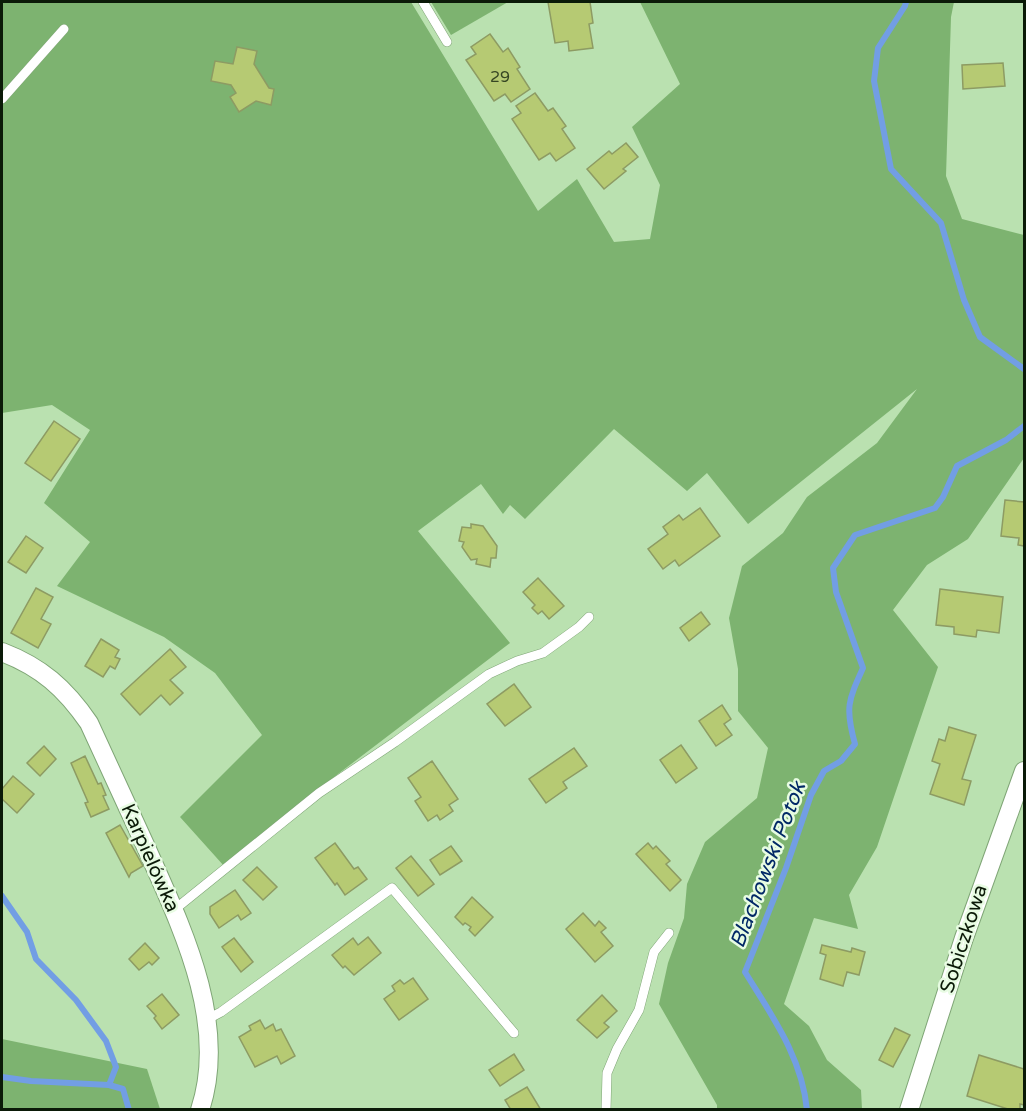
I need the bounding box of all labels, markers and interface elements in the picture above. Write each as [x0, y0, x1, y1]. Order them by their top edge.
house number: 29 [490, 67, 510, 87]
water label: Blachowski Potok [725, 777, 812, 951]
street label: Karpielówka [115, 800, 185, 916]
street label: Sobiczkowa [935, 882, 993, 996]

